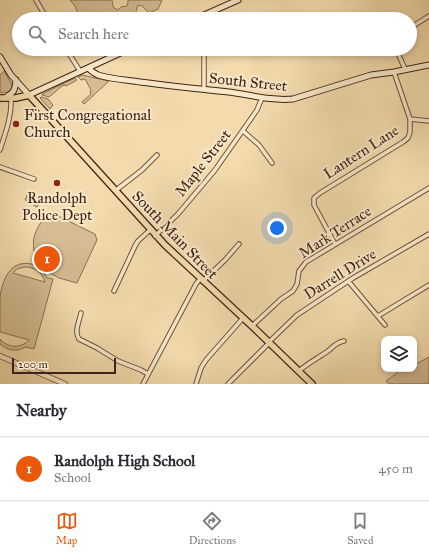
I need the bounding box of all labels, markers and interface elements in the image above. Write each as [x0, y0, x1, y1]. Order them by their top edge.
search box [12, 12, 417, 56]
icon: search [26, 23, 48, 45]
text: Search here [58, 25, 129, 43]
street label: South Street [208, 69, 289, 95]
place label: First Congregational Church [24, 106, 152, 141]
marker: First Congregational Church [11, 119, 21, 129]
street label: Lantern Lane [320, 121, 402, 183]
street label: Maple Street [171, 125, 235, 200]
marker: Randolph Police Dept [52, 178, 62, 188]
street label: South Main Street [128, 187, 222, 283]
place label: Randolph Police Dept [22, 189, 93, 224]
street label: Mark Terrace [295, 202, 375, 262]
your location [267, 218, 287, 238]
pin: 1 [34, 244, 60, 274]
street label: Darrell Drive [301, 245, 379, 303]
map controls [381, 336, 417, 372]
button: layers [381, 336, 417, 372]
scale bar [12, 356, 116, 375]
text: 200 m [18, 358, 48, 371]
text: Nearby [16, 400, 67, 421]
text: Randolph High School [54, 452, 195, 470]
text: 1 [26, 461, 32, 477]
text: 450 m [378, 461, 413, 477]
text: School [54, 470, 91, 486]
tab: Map [56, 510, 78, 547]
tab: Directions [189, 510, 236, 547]
tab: Saved [347, 510, 373, 547]

